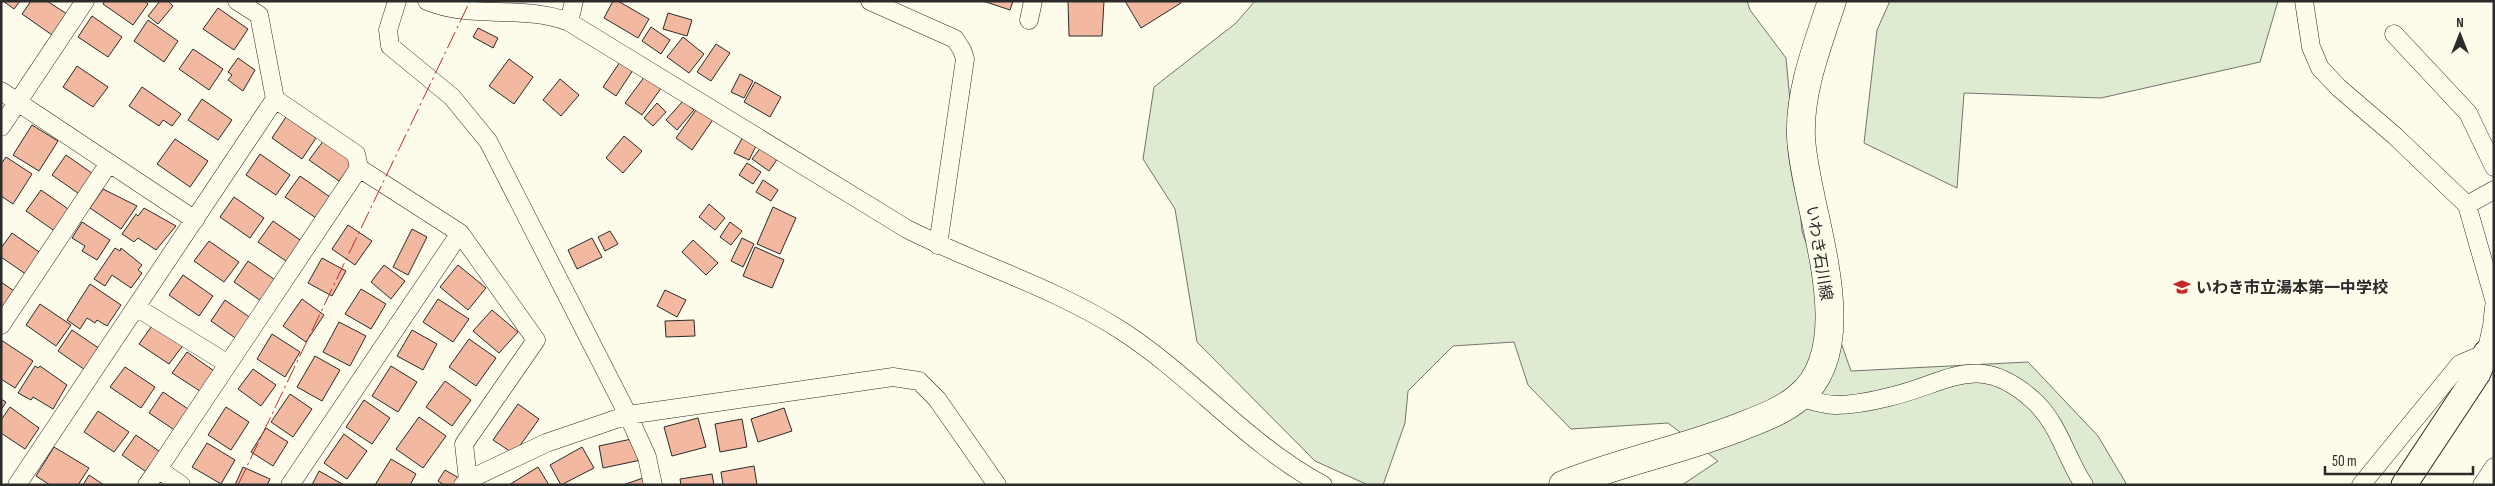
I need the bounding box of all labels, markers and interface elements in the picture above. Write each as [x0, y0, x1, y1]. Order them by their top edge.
north arrow [2435, 10, 2485, 60]
text: N [2456, 14, 2464, 31]
street label: いわき石川線 [1802, 204, 1835, 302]
school or university icon: いわき市立湯本第一中学校 [2172, 277, 2192, 297]
place label: いわき市立湯本第一中学校 [2196, 279, 2388, 298]
scale bar [2325, 444, 2472, 476]
text: 50 m [2332, 452, 2357, 471]

